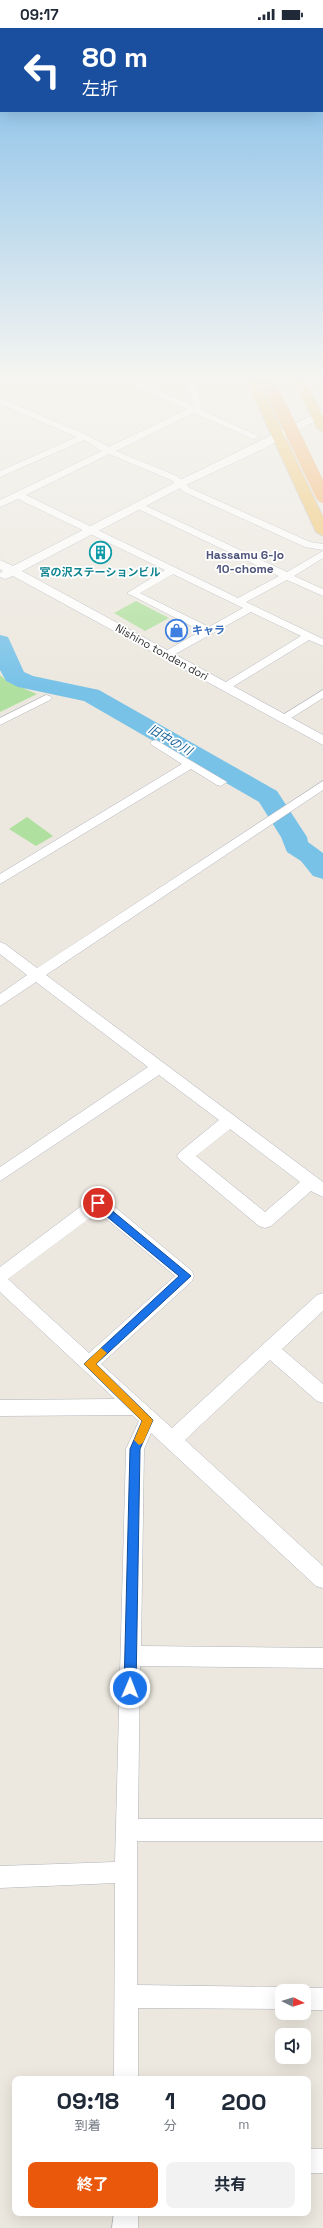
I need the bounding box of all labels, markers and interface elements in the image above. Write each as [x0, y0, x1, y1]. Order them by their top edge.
text: 09:17 [20, 5, 59, 24]
text: 80 m [82, 39, 148, 75]
icon: left [16, 44, 68, 96]
text: 左折 [82, 77, 118, 100]
building icon: 宮の沢ステーションビル [87, 539, 113, 565]
district label: Hassamu 6-jo 10-chome [206, 547, 284, 577]
place label: 宮の沢ステーションビル [40, 565, 160, 579]
shop icon: キャラ [164, 617, 190, 643]
street label: Nishino tonden dori [113, 621, 211, 683]
place label: キャラ [192, 623, 225, 637]
water label: 旧中の川 [145, 721, 197, 760]
pin [81, 1186, 115, 1220]
icon: arrive [87, 1192, 109, 1214]
position arrow [109, 1667, 151, 1709]
north arrow [275, 1984, 311, 2020]
map controls [275, 1984, 311, 2064]
button: sound [275, 2028, 311, 2064]
text: 09:18 [56, 2085, 119, 2116]
text: 1 [165, 2085, 176, 2116]
text: 200 [221, 2086, 267, 2117]
text: m [238, 2116, 249, 2133]
text: 到着 [75, 2117, 101, 2134]
text: 分 [164, 2117, 177, 2134]
button: 終了 [28, 2162, 158, 2208]
button: 共有 [166, 2162, 295, 2208]

